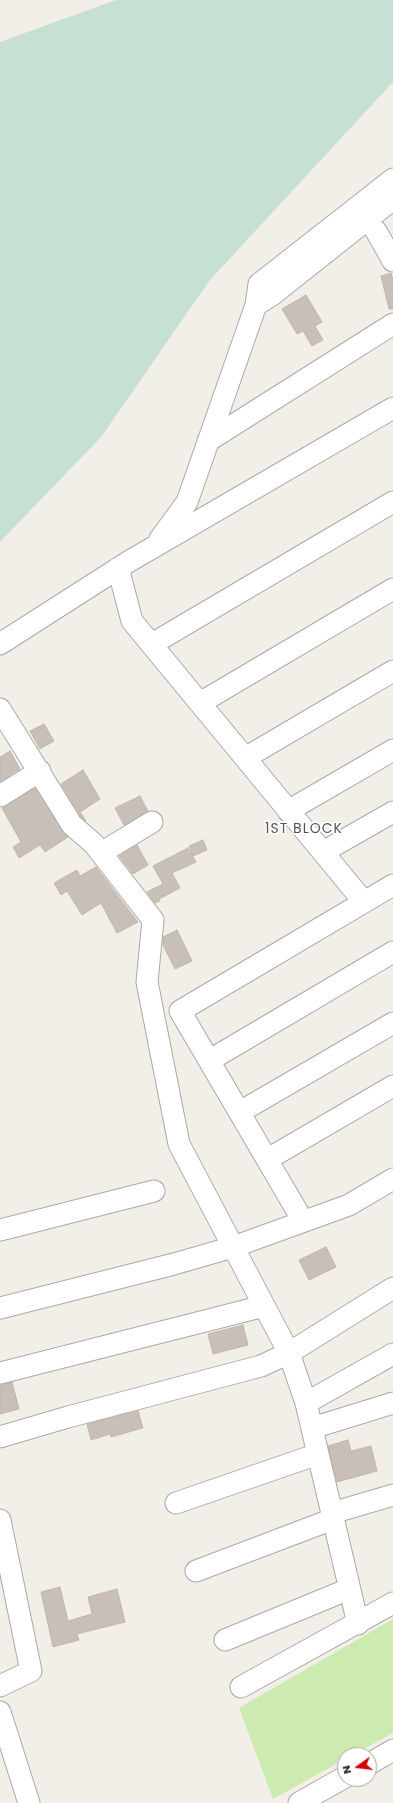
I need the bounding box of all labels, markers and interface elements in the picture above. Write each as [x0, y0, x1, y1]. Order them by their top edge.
district label: 1ST BLOCK [265, 821, 343, 837]
north arrow [337, 1747, 377, 1787]
text: N [338, 1764, 355, 1776]

